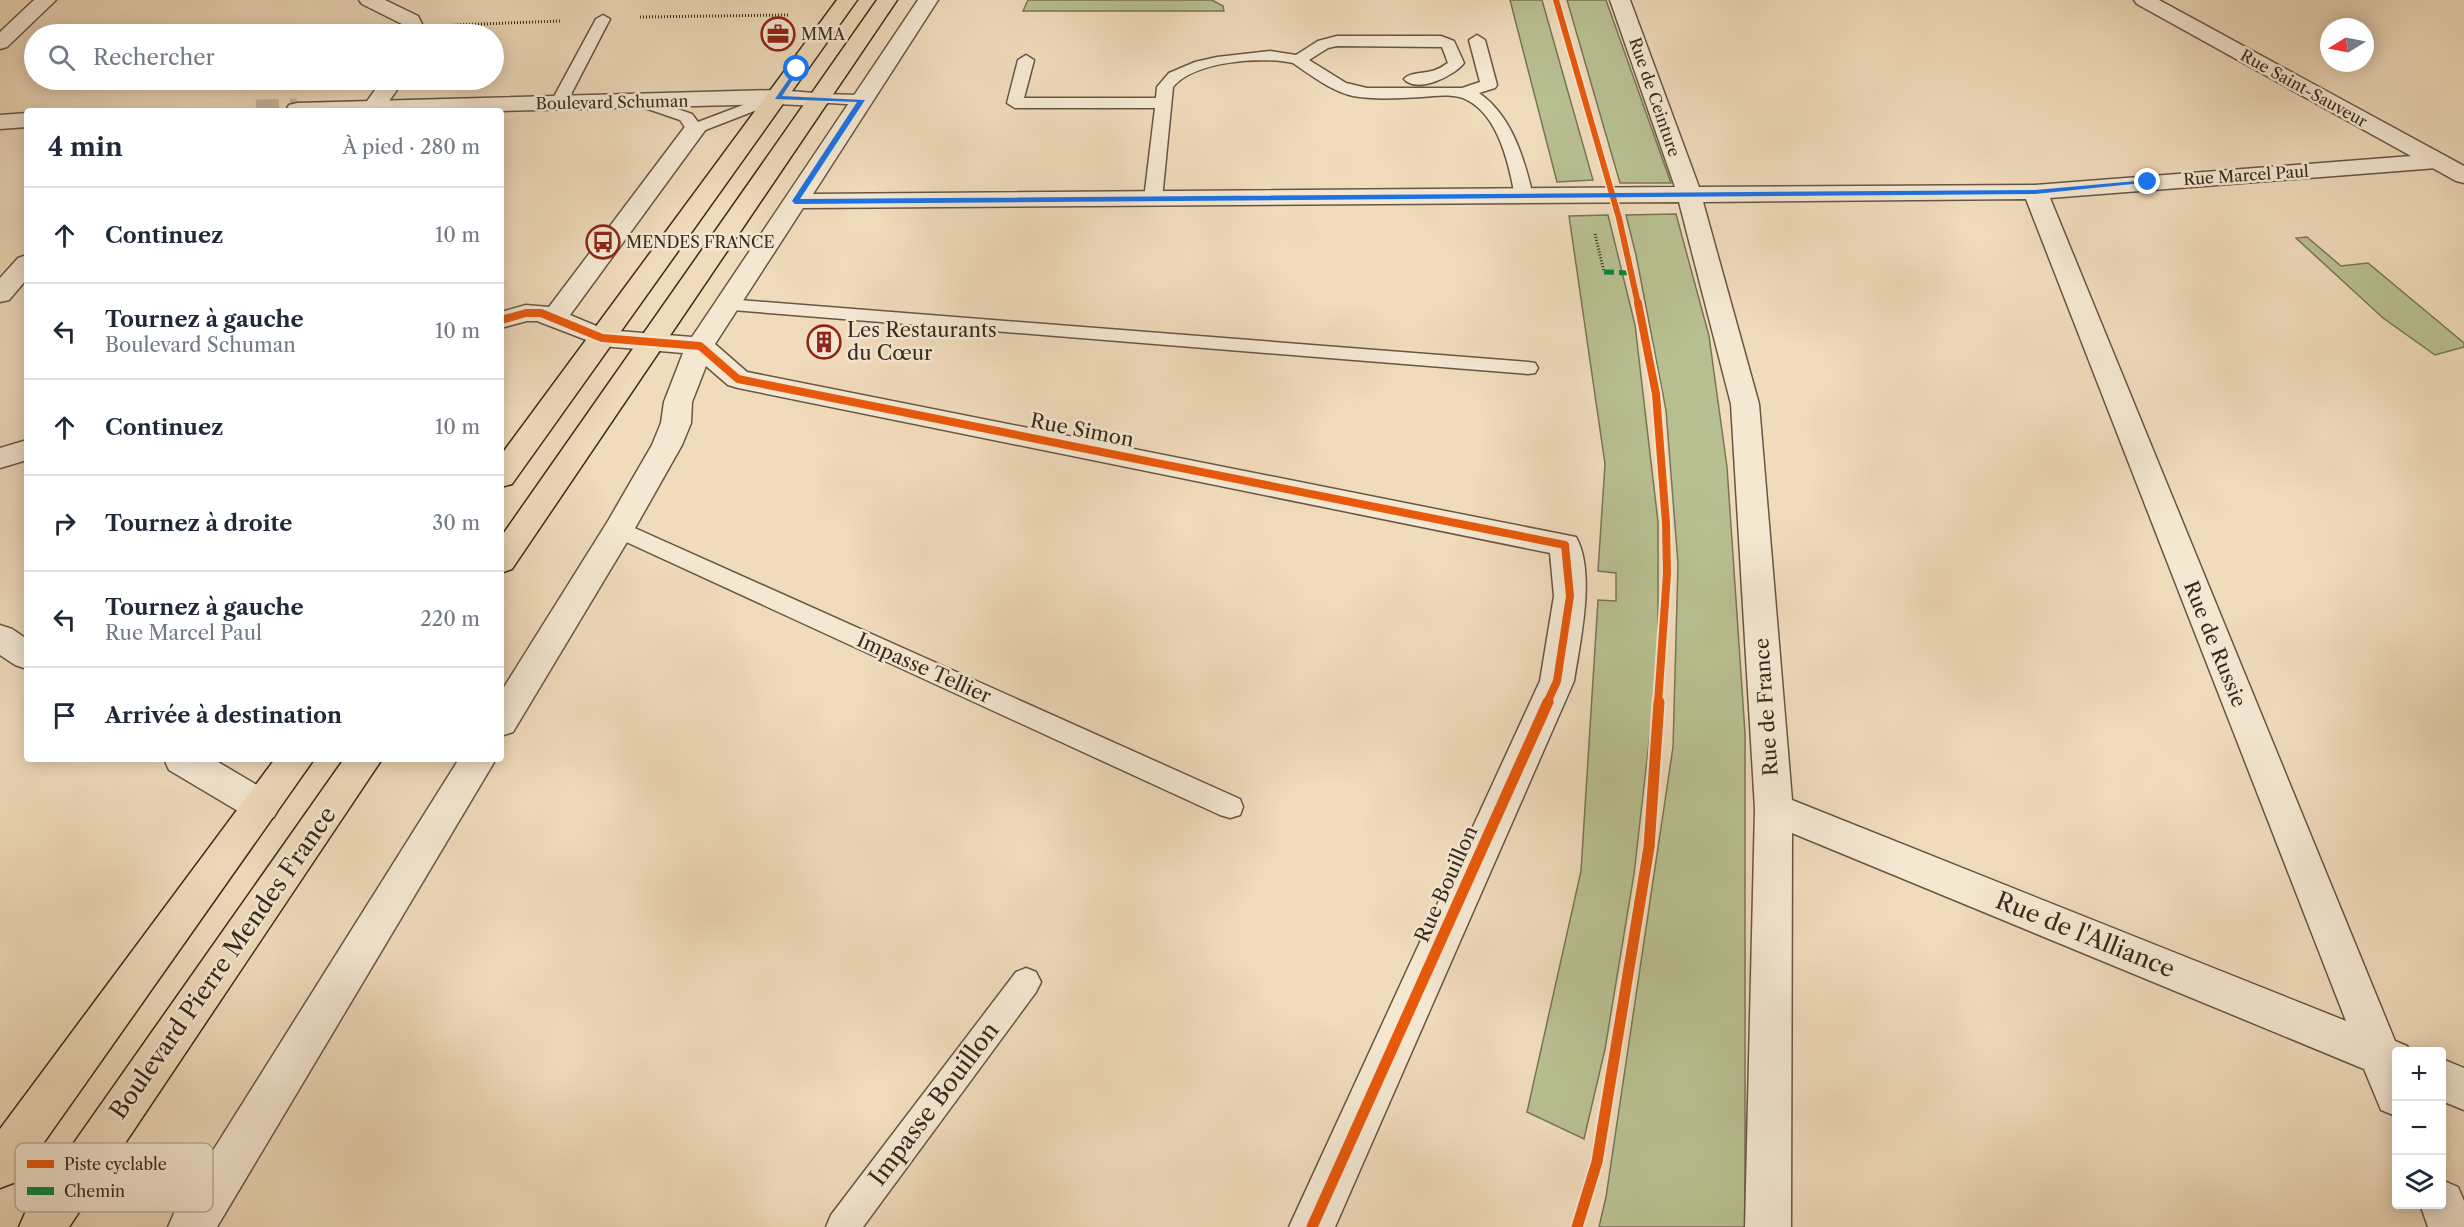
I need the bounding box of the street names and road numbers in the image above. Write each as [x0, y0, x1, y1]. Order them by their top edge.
street label: Rue de Ceinture [1625, 35, 1685, 159]
street label: Rue Saint-Sauveur [2237, 45, 2371, 131]
street label: Boulevard Schuman [536, 91, 688, 113]
street label: Rue Marcel Paul [2183, 161, 2310, 189]
street label: Rue Simon [1028, 408, 1136, 452]
street label: Rue de Russie [2179, 577, 2251, 711]
street label: Impasse Tellier [853, 628, 995, 709]
street label: Rue de France [1749, 637, 1783, 777]
street label: Boulevard Pierre Mendes France [103, 801, 342, 1125]
street label: Rue Bouillon [1410, 822, 1483, 946]
street label: Rue de l'Alliance [1991, 885, 2179, 984]
street label: Impasse Bouillon [863, 1016, 1005, 1191]

